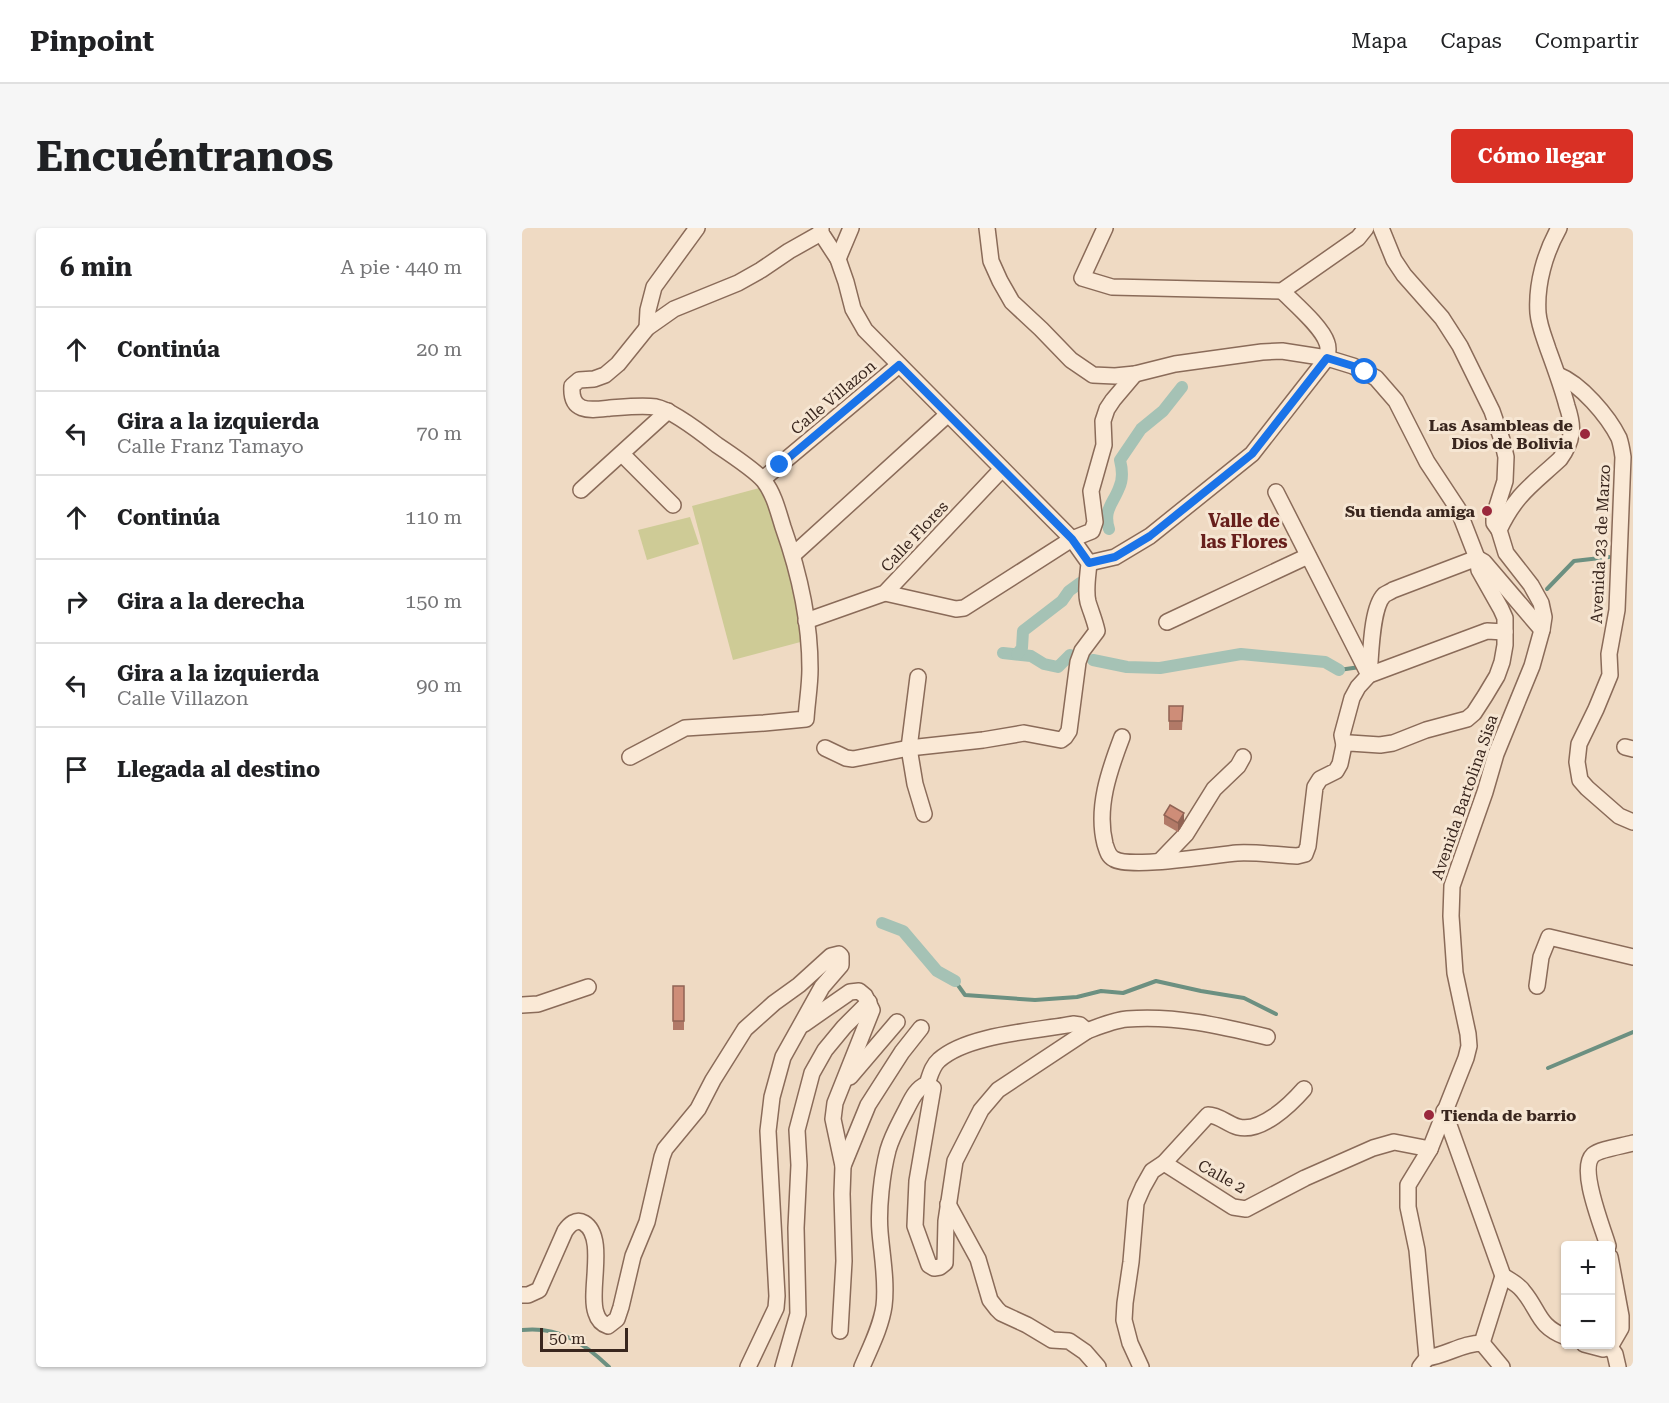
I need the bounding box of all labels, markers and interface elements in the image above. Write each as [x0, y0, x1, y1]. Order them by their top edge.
text: Pinpoint [30, 25, 154, 58]
text: Mapa [1351, 29, 1407, 53]
text: Capas [1440, 29, 1502, 53]
text: Compartir [1535, 29, 1639, 53]
button: Cómo llegar [1451, 129, 1633, 183]
text: Encuéntranos [36, 132, 334, 181]
text: 6 min [60, 252, 132, 282]
text: A pie · 440 m [340, 255, 462, 279]
icon: ahead [60, 333, 93, 366]
text: Continúa [117, 337, 220, 362]
text: 20 m [416, 337, 462, 361]
street label: Calle Villazon [787, 356, 880, 439]
route start [1351, 358, 1377, 384]
text: Gira a la izquierda [117, 409, 319, 434]
place label: Las Asambleas de Dios de Bolivia [1429, 416, 1574, 453]
icon: left [60, 417, 93, 450]
text: 70 m [416, 421, 462, 445]
marker: Las Asambleas de Dios de Bolivia [1578, 427, 1592, 441]
text: Calle Franz Tamayo [117, 434, 304, 458]
route end [766, 451, 792, 477]
street label: Avenida 23 de Marzo [1587, 464, 1614, 624]
street label: Calle Flores [877, 497, 952, 576]
icon: ahead [60, 501, 93, 534]
place label: Su tienda amiga [1345, 502, 1476, 521]
marker: Su tienda amiga [1480, 504, 1494, 518]
text: Continúa [117, 505, 220, 530]
text: 110 m [405, 505, 462, 529]
district label: Valle de las Flores [1200, 510, 1288, 552]
icon: right [60, 585, 93, 618]
text: Gira a la derecha [117, 589, 304, 614]
text: 150 m [405, 589, 462, 613]
text: Gira a la izquierda [117, 661, 319, 686]
icon: left [60, 669, 93, 702]
text: 90 m [416, 673, 462, 697]
text: Calle Villazon [117, 686, 249, 710]
street label: Avenida Bartolina Sisa [1427, 712, 1502, 882]
icon: arrive [60, 753, 93, 786]
text: Llegada al destino [117, 757, 320, 782]
place label: Tienda de barrio [1441, 1106, 1576, 1125]
marker: Tienda de barrio [1422, 1108, 1436, 1122]
street label: Calle 2 [1194, 1156, 1249, 1197]
map controls [1561, 1241, 1615, 1349]
button: + [1561, 1241, 1615, 1295]
button: − [1561, 1295, 1615, 1349]
scale bar [540, 1325, 628, 1352]
text: 50 m [549, 1329, 586, 1348]

